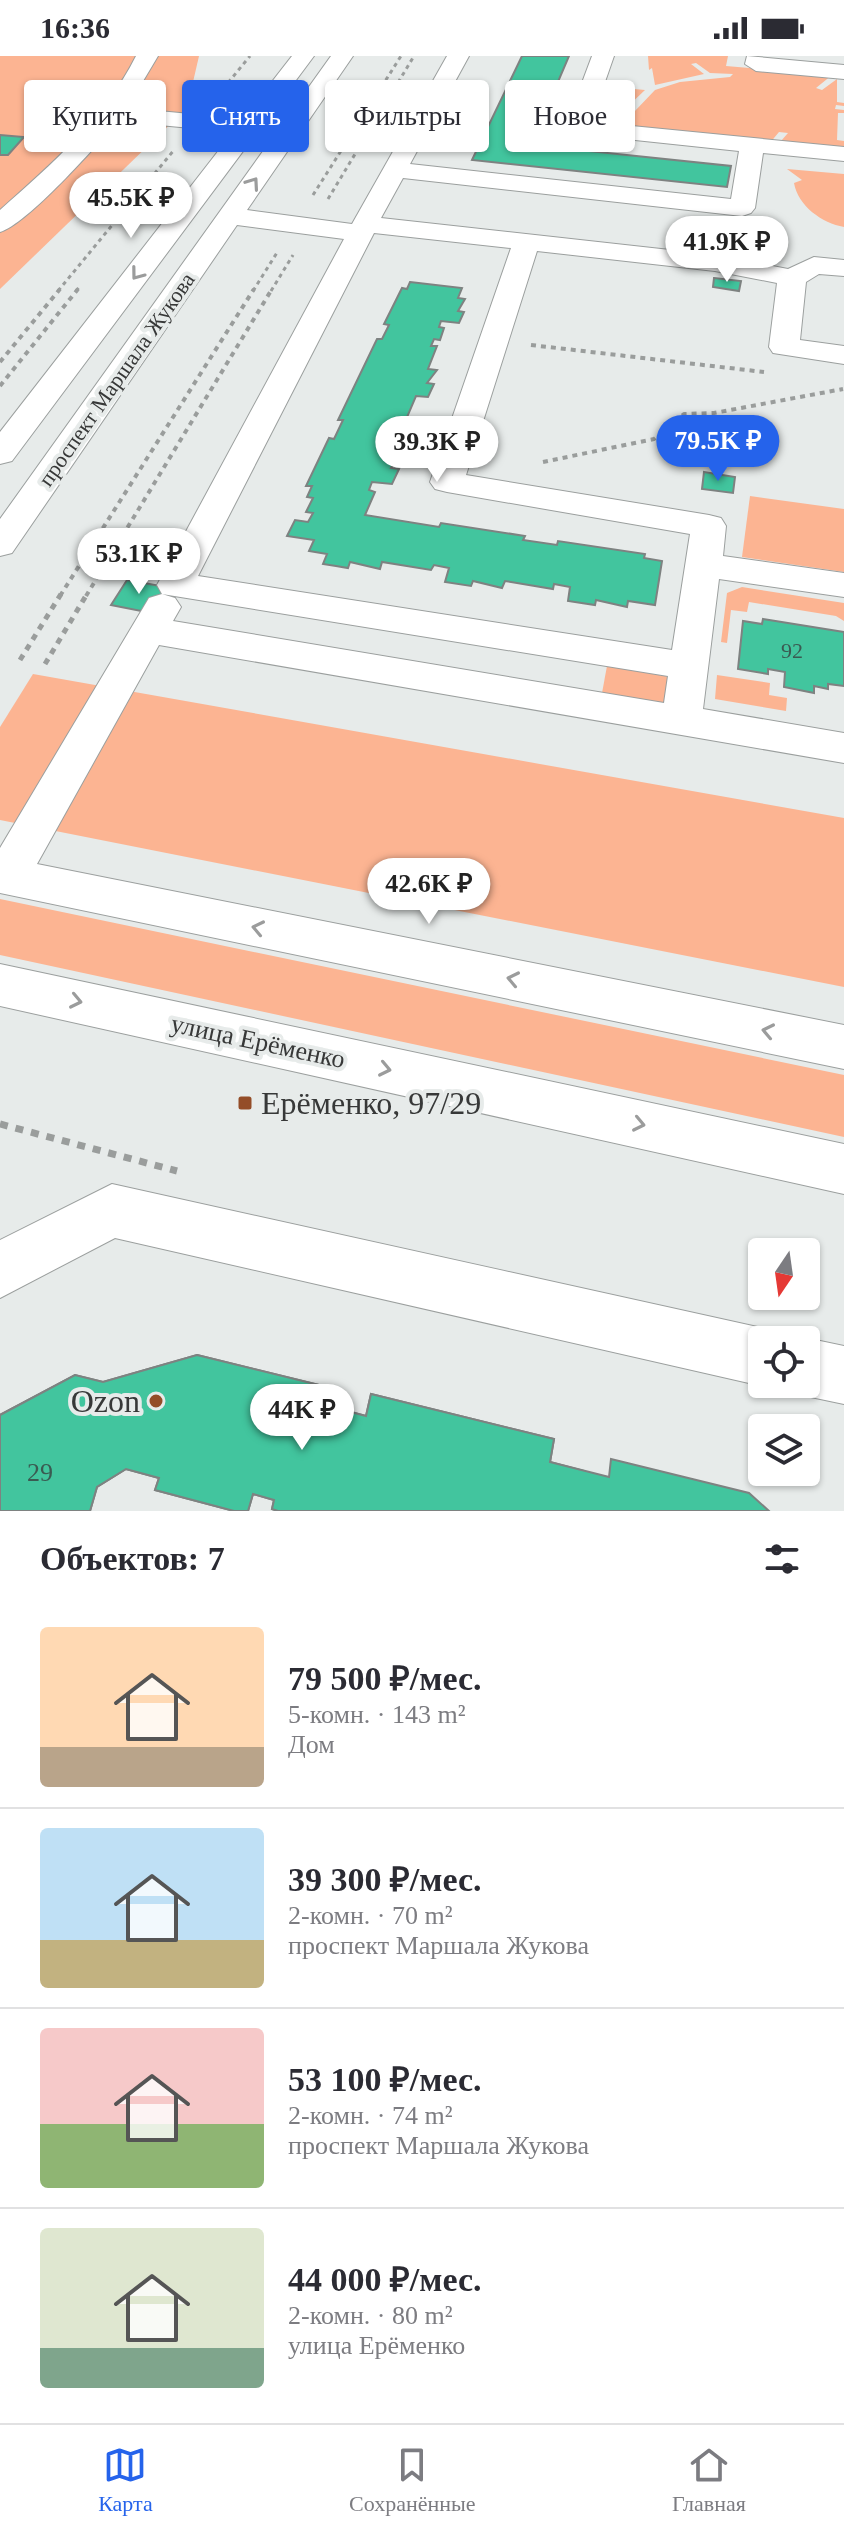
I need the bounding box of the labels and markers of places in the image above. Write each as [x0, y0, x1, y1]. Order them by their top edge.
pin: 45.5K ₽ [57, 172, 205, 240]
pin: 41.9K ₽ [653, 216, 801, 284]
pin: 79.5K ₽ [644, 415, 792, 483]
pin: 39.3K ₽ [363, 416, 511, 484]
pin: 53.1K ₽ [65, 528, 213, 596]
pin: 42.6K ₽ [355, 858, 503, 926]
place label: Ерёменко, 97/29 [261, 1085, 481, 1121]
marker: Ерёменко, 97/29 [236, 1094, 254, 1112]
place label: Ozon [71, 1383, 140, 1419]
pin: 44K ₽ [246, 1384, 358, 1452]
marker: Ozon [147, 1392, 165, 1410]

